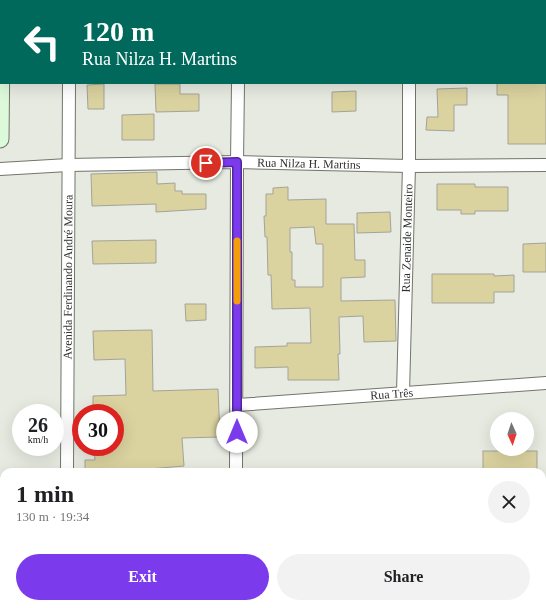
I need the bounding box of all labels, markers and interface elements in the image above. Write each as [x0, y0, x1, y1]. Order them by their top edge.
icon: left [16, 16, 68, 68]
text: 120 m [82, 16, 154, 47]
text: Rua Nilza H. Martins [82, 49, 237, 69]
pin [189, 146, 223, 180]
icon: arrive [195, 152, 217, 174]
street label: Rua Nilza H. Martins [257, 155, 361, 172]
street label: Rua Zenaide Monteiro [399, 184, 416, 293]
street label: Avenida Ferdinando André Moura [61, 194, 75, 359]
street label: Rua Três [370, 385, 414, 403]
speed limit sign: 30 [72, 404, 124, 456]
position arrow [216, 411, 258, 453]
north arrow [490, 412, 534, 456]
map controls [490, 412, 534, 456]
text: 26 [28, 414, 48, 436]
text: km/h [28, 434, 48, 445]
text: 1 min [16, 481, 74, 507]
button: close [488, 481, 530, 523]
text: 130 m · 19:34 [16, 509, 89, 524]
button: Exit [16, 554, 269, 600]
button: Share [277, 554, 530, 600]

